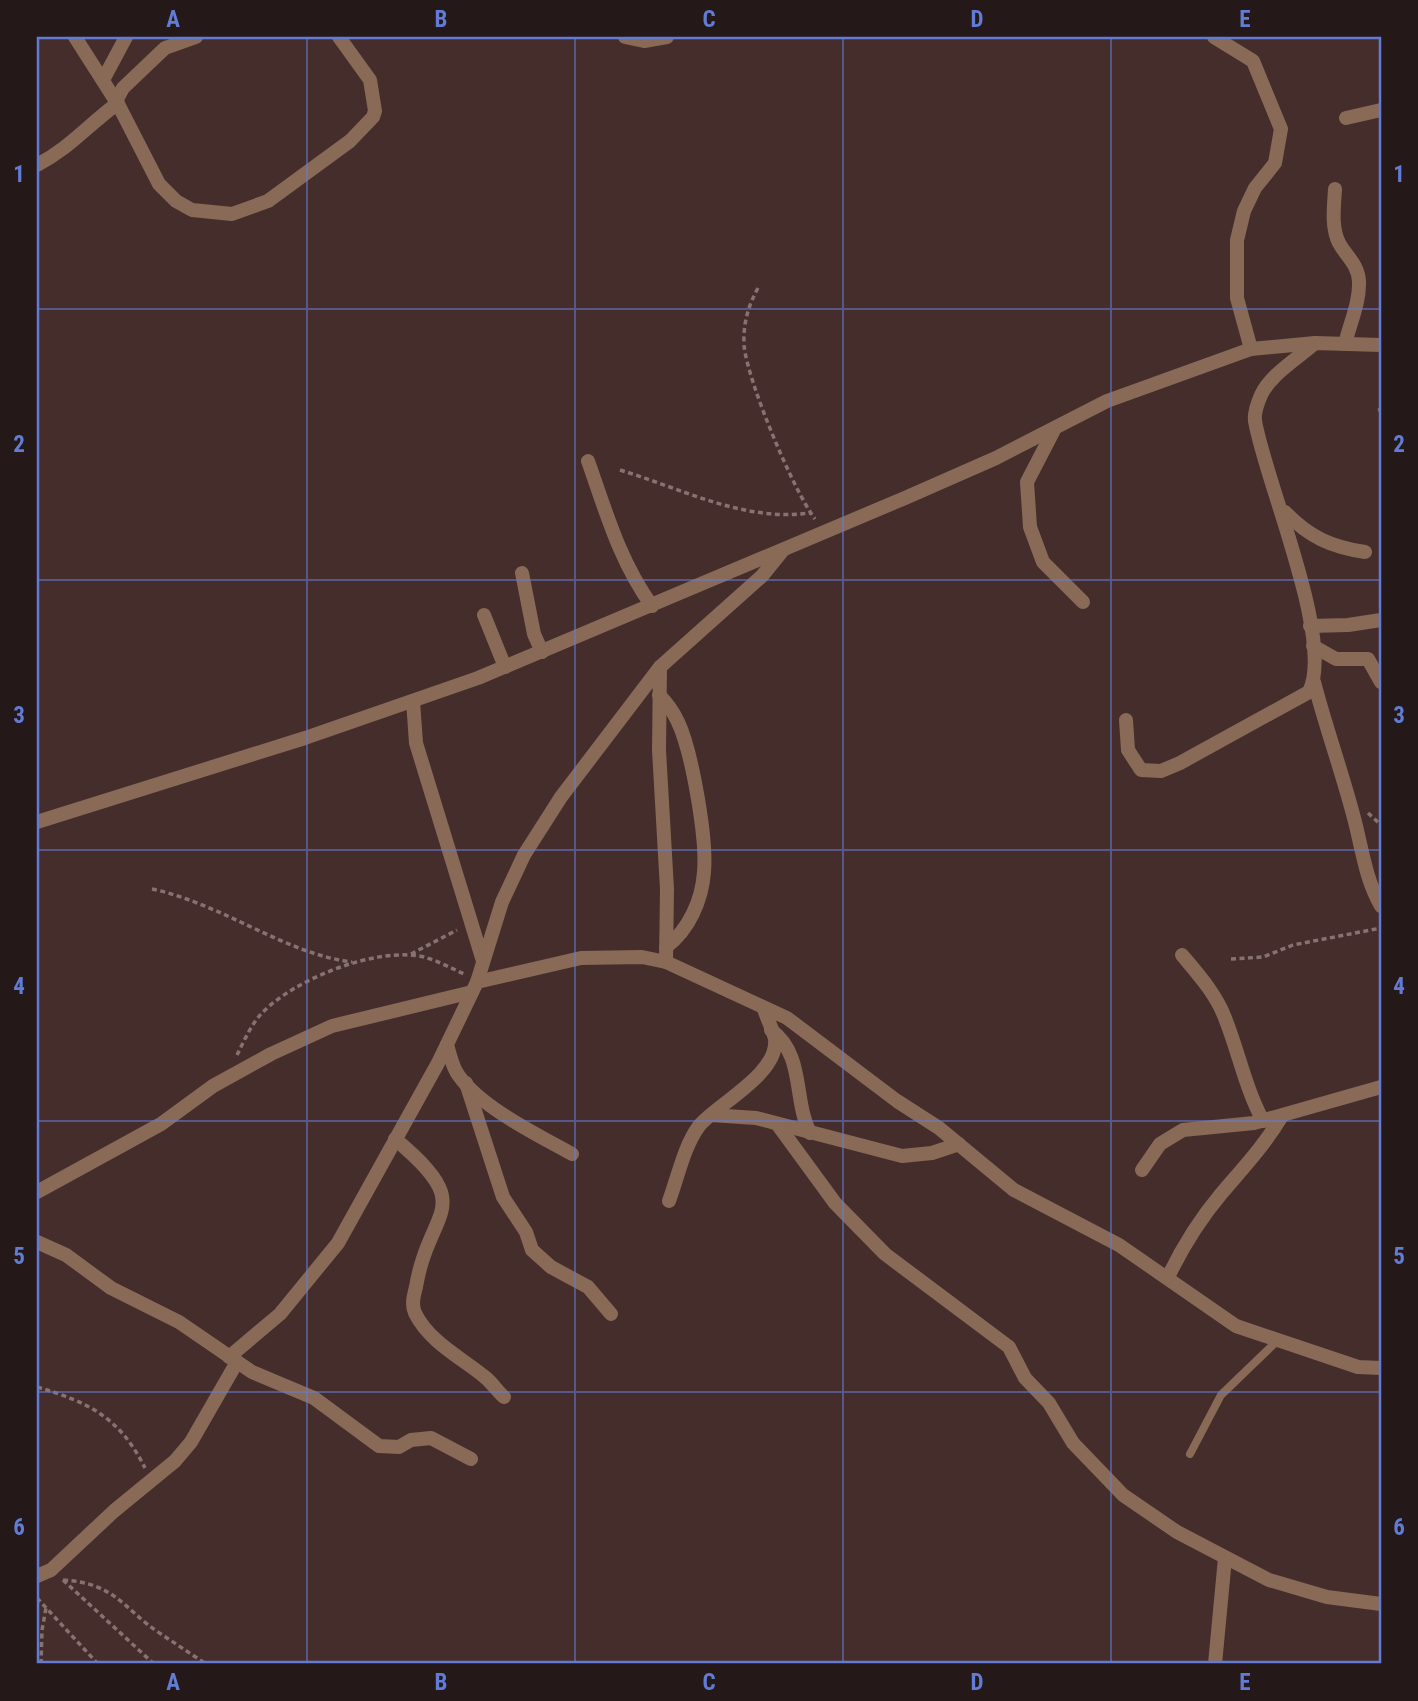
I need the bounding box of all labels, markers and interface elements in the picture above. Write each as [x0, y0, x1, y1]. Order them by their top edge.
text: A [166, 6, 180, 33]
text: B [435, 6, 447, 33]
text: C [702, 6, 716, 33]
text: D [971, 6, 984, 33]
text: E [1239, 6, 1251, 33]
text: 1 [13, 161, 25, 188]
text: 1 [1393, 161, 1405, 188]
text: 2 [13, 431, 25, 458]
text: 2 [1393, 431, 1405, 458]
text: 3 [13, 702, 25, 729]
text: 3 [1393, 702, 1405, 729]
text: 4 [13, 973, 25, 1000]
text: 4 [1393, 973, 1405, 1000]
text: 5 [13, 1243, 25, 1270]
text: 5 [1393, 1243, 1405, 1270]
text: 6 [13, 1514, 25, 1541]
text: 6 [1393, 1514, 1405, 1541]
text: A [166, 1669, 180, 1696]
text: B [435, 1669, 447, 1696]
text: C [702, 1669, 716, 1696]
text: D [971, 1669, 984, 1696]
text: E [1239, 1669, 1251, 1696]

